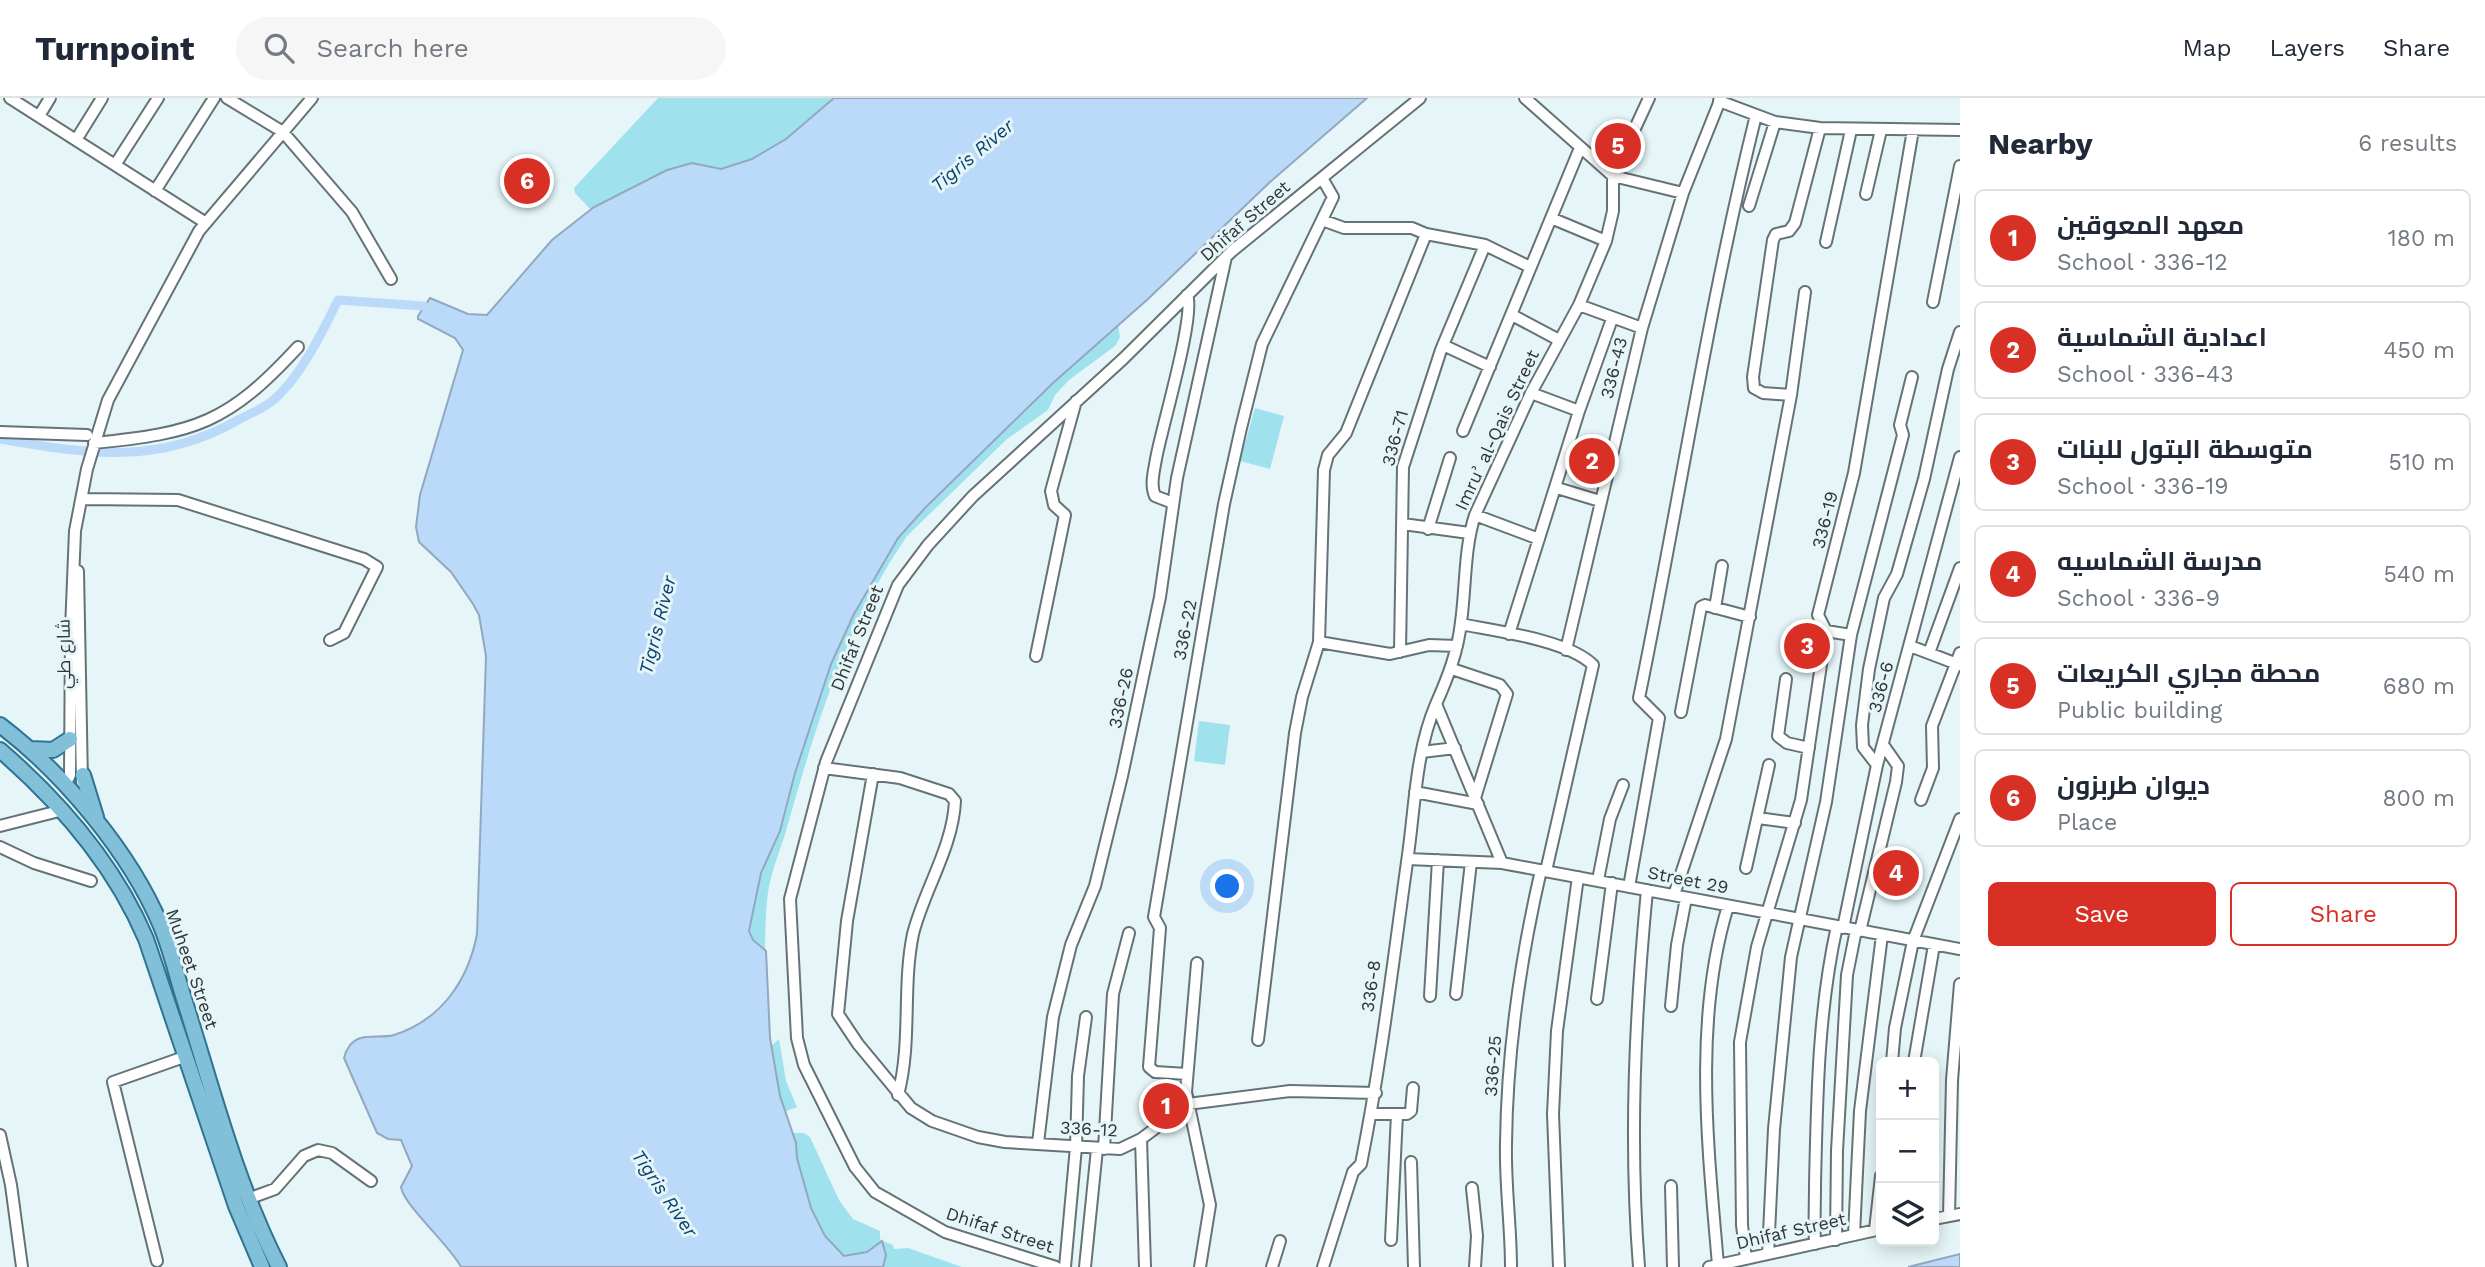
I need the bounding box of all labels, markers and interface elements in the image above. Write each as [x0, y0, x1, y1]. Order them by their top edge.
search box [236, 17, 726, 80]
text: Turnpoint [35, 29, 194, 68]
icon: search [260, 29, 298, 67]
text: Search here [316, 33, 469, 63]
text: Map [2183, 34, 2231, 62]
text: Layers [2269, 34, 2345, 62]
text: Share [2383, 34, 2450, 62]
water label: Tigris River [926, 114, 1019, 197]
pin: 5 [1595, 120, 1641, 172]
text: Nearby [1988, 126, 2093, 161]
text: 6 results [2358, 130, 2457, 157]
pin: 6 [504, 155, 550, 207]
street label: Dhifaf Street [1195, 176, 1294, 265]
text: معهد المعوقين [2057, 210, 2244, 240]
text: 1 [2008, 225, 2018, 252]
text: 180 m [2388, 225, 2455, 252]
text: School · 336-12 [2057, 249, 2228, 276]
text: اعدادية الشماسية [2057, 322, 2267, 352]
street label: 336-43 [1596, 335, 1631, 401]
text: 2 [2006, 337, 2020, 364]
text: 450 m [2383, 337, 2455, 364]
street label: Imruʾ al-Qais Street [1450, 346, 1543, 513]
text: School · 336-43 [2057, 361, 2234, 388]
street label: 336-71 [1377, 408, 1412, 468]
text: متوسطة البتول للبنات [2057, 434, 2313, 464]
pin: 2 [1569, 435, 1615, 487]
text: 3 [2006, 449, 2020, 476]
text: 510 m [2389, 449, 2455, 476]
text: School · 336-19 [2057, 473, 2228, 500]
street label: 336-19 [1807, 489, 1842, 551]
text: مدرسة الشماسيه [2057, 546, 2262, 576]
text: 4 [2006, 561, 2020, 588]
text: 540 m [2383, 561, 2455, 588]
water label: Tigris River [634, 573, 681, 677]
street label: Dhifaf Street [826, 581, 887, 694]
text: School · 336-9 [2057, 585, 2220, 612]
street label: 336-22 [1168, 598, 1201, 662]
street label: شارع طي [52, 619, 79, 689]
pin: 3 [1784, 620, 1830, 672]
text: محطة مجاري الكريعات [2057, 658, 2320, 688]
street label: 336-6 [1864, 659, 1897, 715]
street label: 336-26 [1104, 665, 1137, 730]
text: 5 [2006, 673, 2020, 700]
text: 680 m [2383, 673, 2455, 700]
text: Public building [2057, 697, 2222, 724]
text: ديوان طربزون [2057, 770, 2210, 800]
text: 6 [2006, 785, 2020, 812]
text: 800 m [2382, 785, 2455, 812]
text: Place [2057, 809, 2117, 836]
pin: 4 [1873, 847, 1919, 899]
street label: Street 29 [1646, 861, 1730, 898]
your location [1210, 869, 1244, 903]
button: Save [1988, 882, 2216, 946]
button: Share [2230, 882, 2457, 946]
street label: Muheet Street [162, 906, 223, 1032]
street label: 336-8 [1356, 959, 1385, 1013]
street label: 336-25 [1480, 1035, 1505, 1097]
map controls [1876, 1057, 1939, 1246]
button: + [1876, 1057, 1939, 1120]
pin: 1 [1143, 1080, 1189, 1132]
street label: 336-12 [1060, 1117, 1118, 1141]
button: − [1876, 1120, 1939, 1183]
water label: Tigris River [627, 1145, 703, 1242]
button: layers [1876, 1183, 1939, 1246]
street label: Dhifaf Street [944, 1202, 1057, 1257]
street label: Dhifaf Street [1734, 1208, 1848, 1253]

